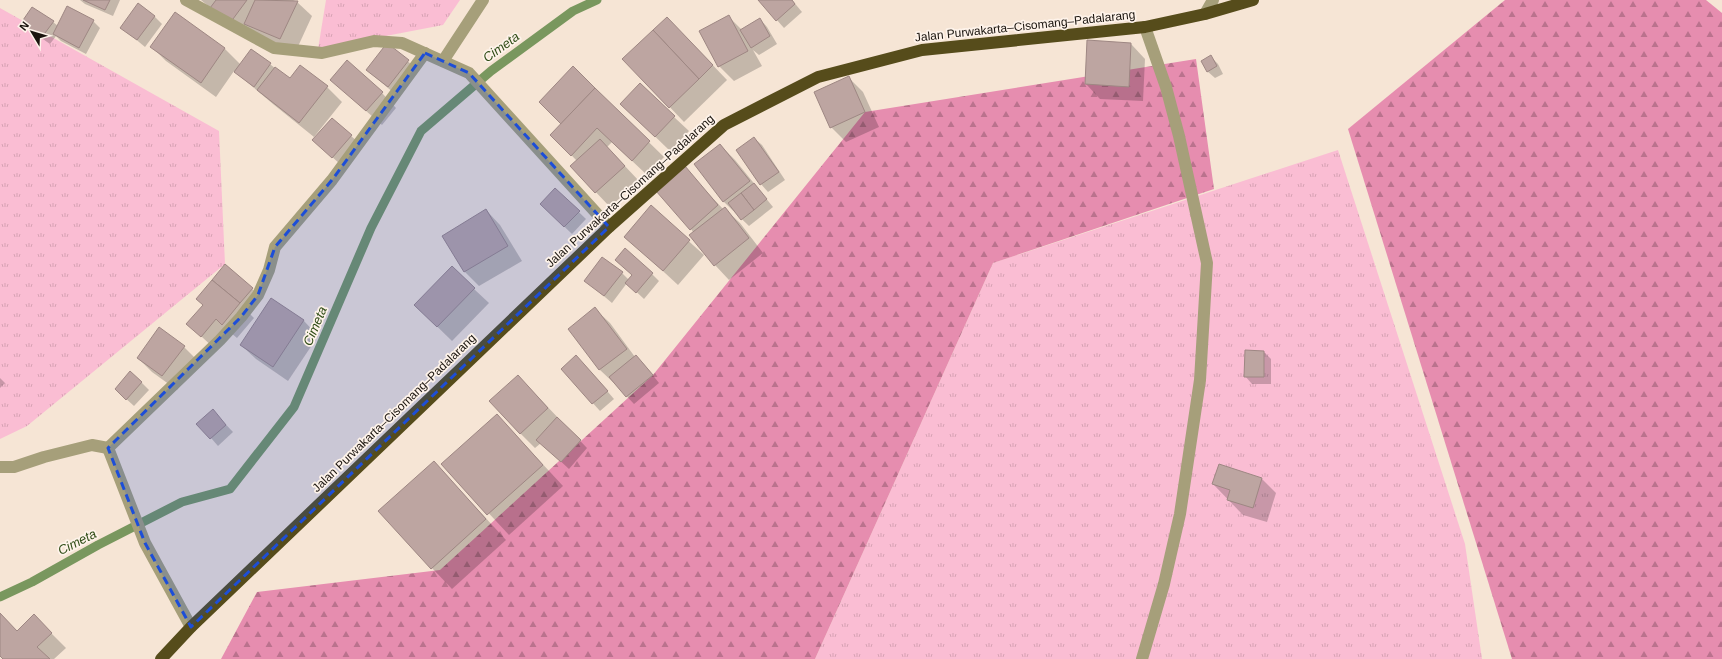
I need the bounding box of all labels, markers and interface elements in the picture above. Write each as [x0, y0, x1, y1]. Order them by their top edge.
street label: Jalan Purwakarta–Cisomang–Padalarang [914, 7, 1136, 45]
north arrow [12, 12, 52, 52]
text: N [17, 19, 31, 33]
water label: Cimeta [480, 29, 522, 65]
street label: Jalan Purwakarta–Cisomang–Padalarang [543, 112, 717, 270]
water label: Cimeta [300, 304, 330, 348]
street label: Jalan Purwakarta–Cisomang–Padalarang [309, 331, 479, 495]
water label: Cimeta [55, 526, 99, 558]

